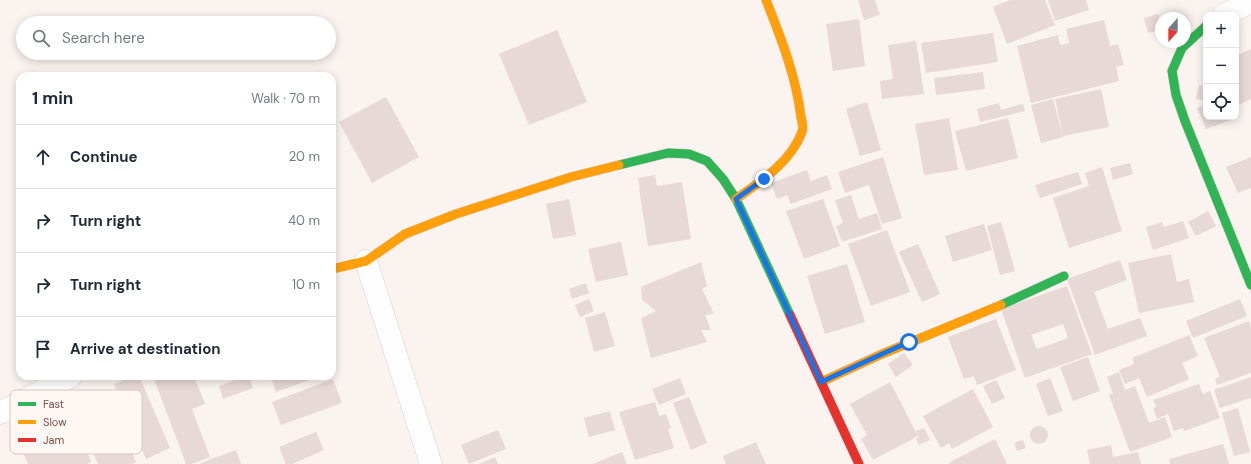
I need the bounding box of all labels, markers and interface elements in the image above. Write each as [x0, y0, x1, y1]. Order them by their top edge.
north arrow [1155, 12, 1191, 48]
map controls [1203, 12, 1239, 120]
button: + [1203, 12, 1239, 48]
search box [16, 16, 336, 60]
icon: search [30, 27, 52, 49]
text: Search here [62, 28, 145, 48]
button: − [1203, 48, 1239, 84]
button: locate [1203, 84, 1239, 120]
text: 1 min [32, 87, 73, 109]
text: Walk · 70 m [251, 90, 320, 107]
icon: ahead [32, 146, 54, 168]
text: Continue [70, 147, 138, 167]
text: 20 m [289, 148, 320, 165]
route end [755, 170, 773, 188]
icon: right [32, 210, 54, 232]
text: Turn right [70, 211, 141, 231]
text: 40 m [288, 212, 320, 229]
icon: right [32, 274, 54, 296]
text: Turn right [70, 275, 141, 295]
text: 10 m [292, 276, 320, 293]
route start [900, 333, 918, 351]
icon: arrive [32, 338, 54, 360]
text: Arrive at destination [70, 339, 221, 359]
legend [10, 390, 142, 454]
text: Fast [43, 397, 64, 411]
text: Slow [43, 415, 67, 429]
text: Jam [43, 433, 64, 447]

